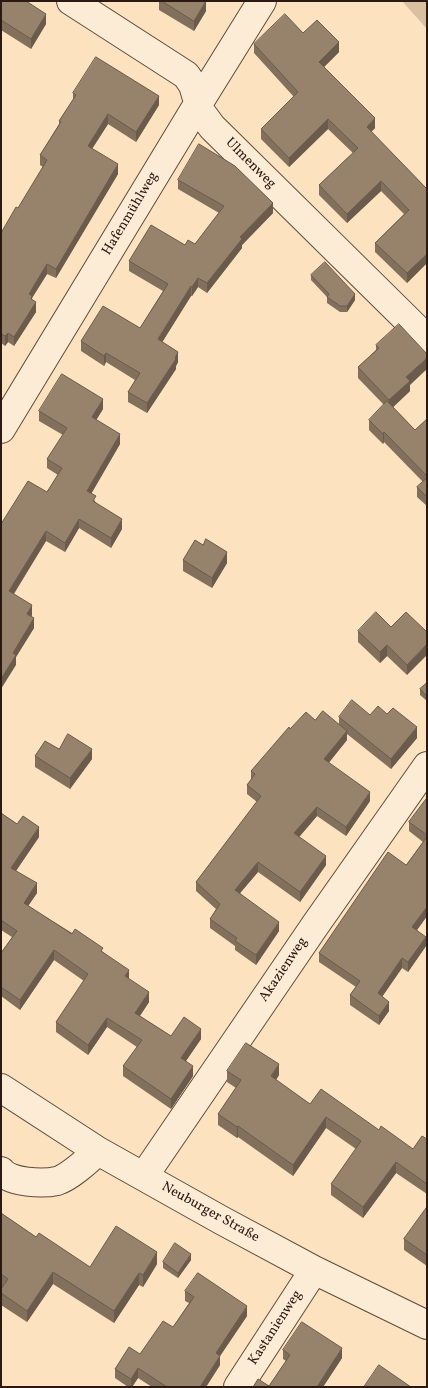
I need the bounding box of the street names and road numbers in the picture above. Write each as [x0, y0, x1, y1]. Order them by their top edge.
street label: Ulmenweg [221, 135, 279, 193]
street label: Hafenmühlweg [99, 169, 163, 259]
street label: Akazienweg [256, 934, 312, 1006]
street label: Neuburger Straße [158, 1179, 262, 1247]
street label: Kastanienweg [246, 1287, 306, 1369]

